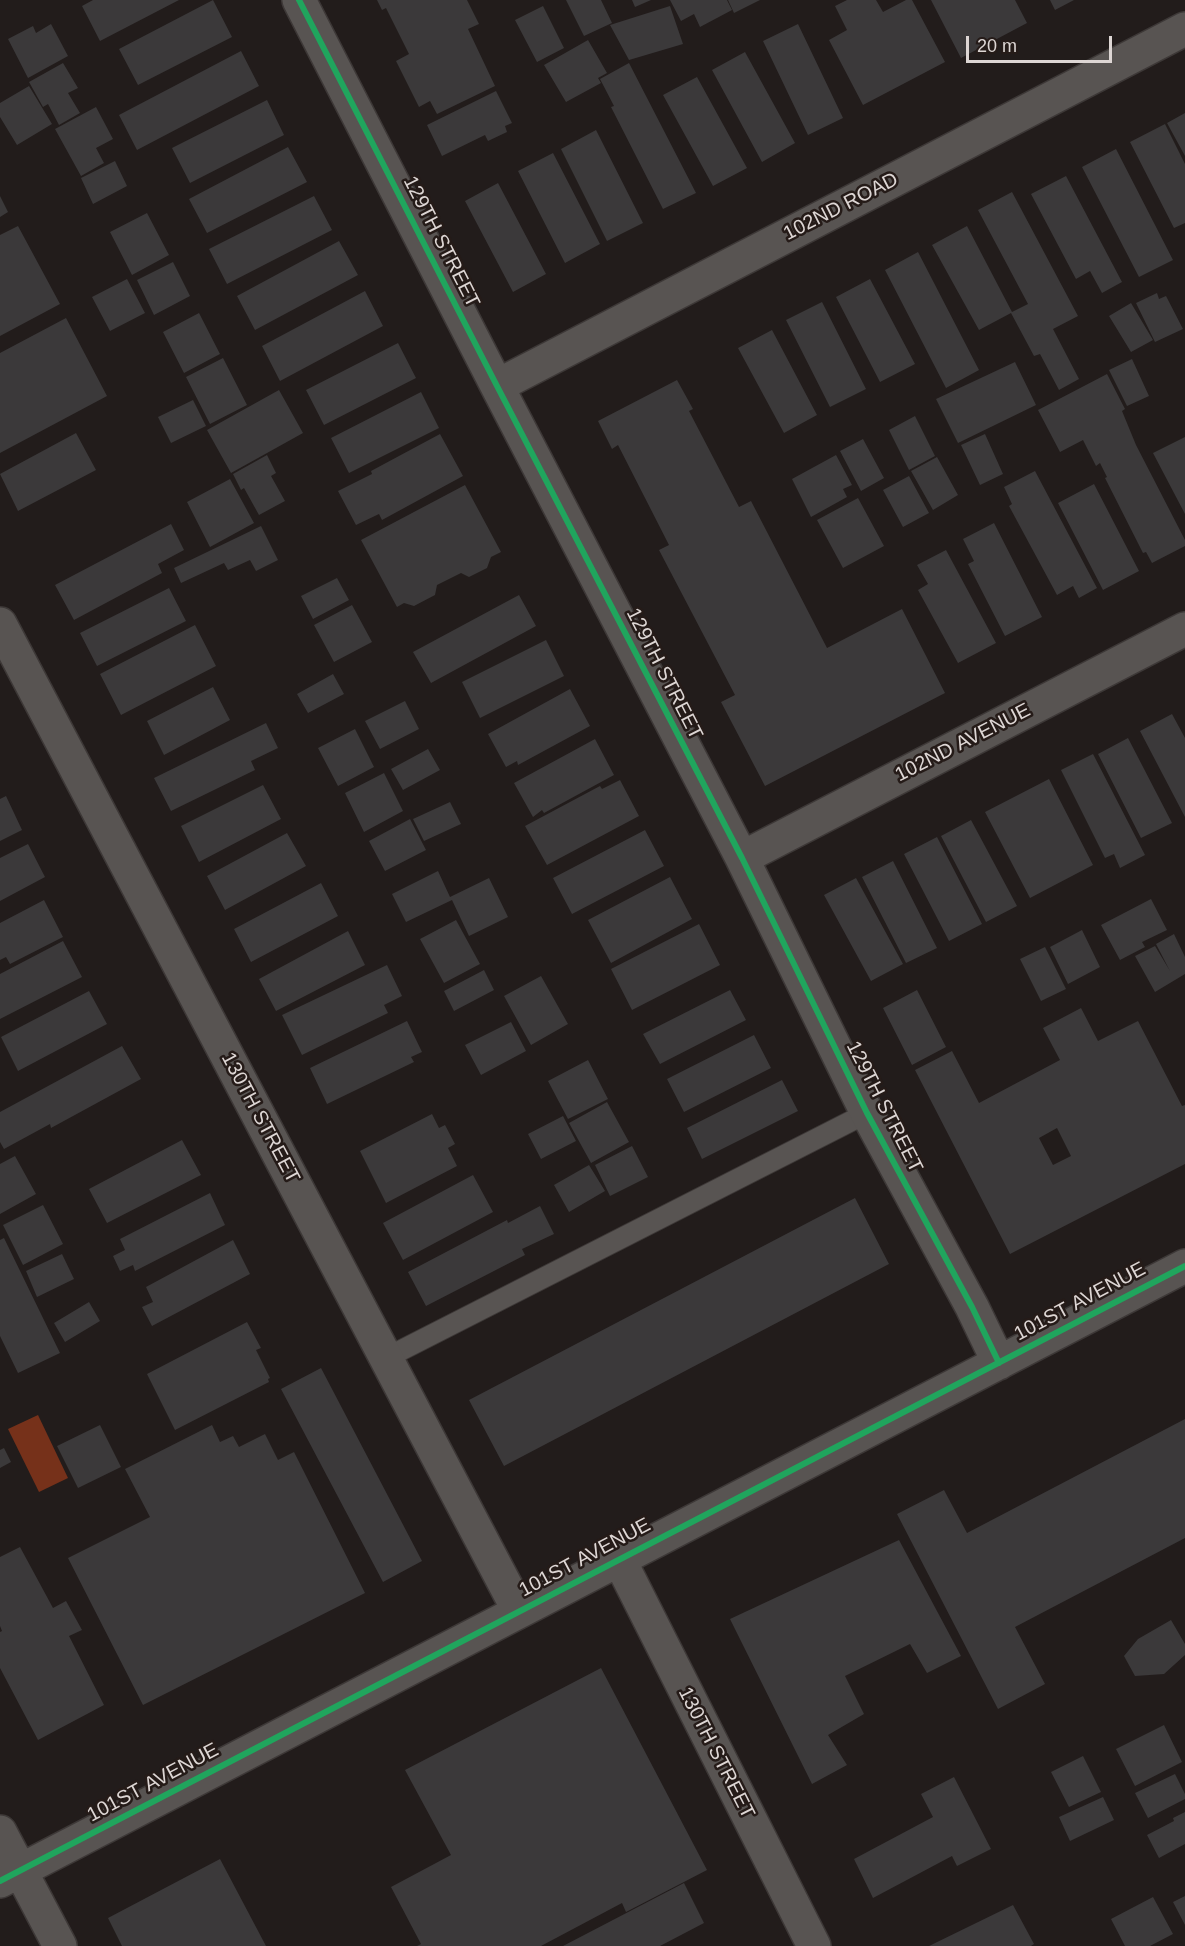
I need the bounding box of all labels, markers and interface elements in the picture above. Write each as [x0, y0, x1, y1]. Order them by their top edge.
scale bar [969, 24, 1114, 62]
text: 20 m [977, 36, 1017, 56]
street label: 102ND ROAD [780, 168, 902, 246]
street label: 129TH STREET [398, 172, 484, 312]
street label: 129TH STREET [621, 604, 707, 744]
street label: 102ND AVENUE [891, 699, 1035, 787]
street label: 129TH STREET [841, 1037, 927, 1177]
street label: 130TH STREET [215, 1049, 305, 1187]
street label: 101ST AVENUE [1010, 1257, 1150, 1347]
street label: 101ST AVENUE [515, 1513, 655, 1603]
street label: 130TH STREET [673, 1683, 759, 1823]
street label: 101ST AVENUE [83, 1738, 223, 1828]

